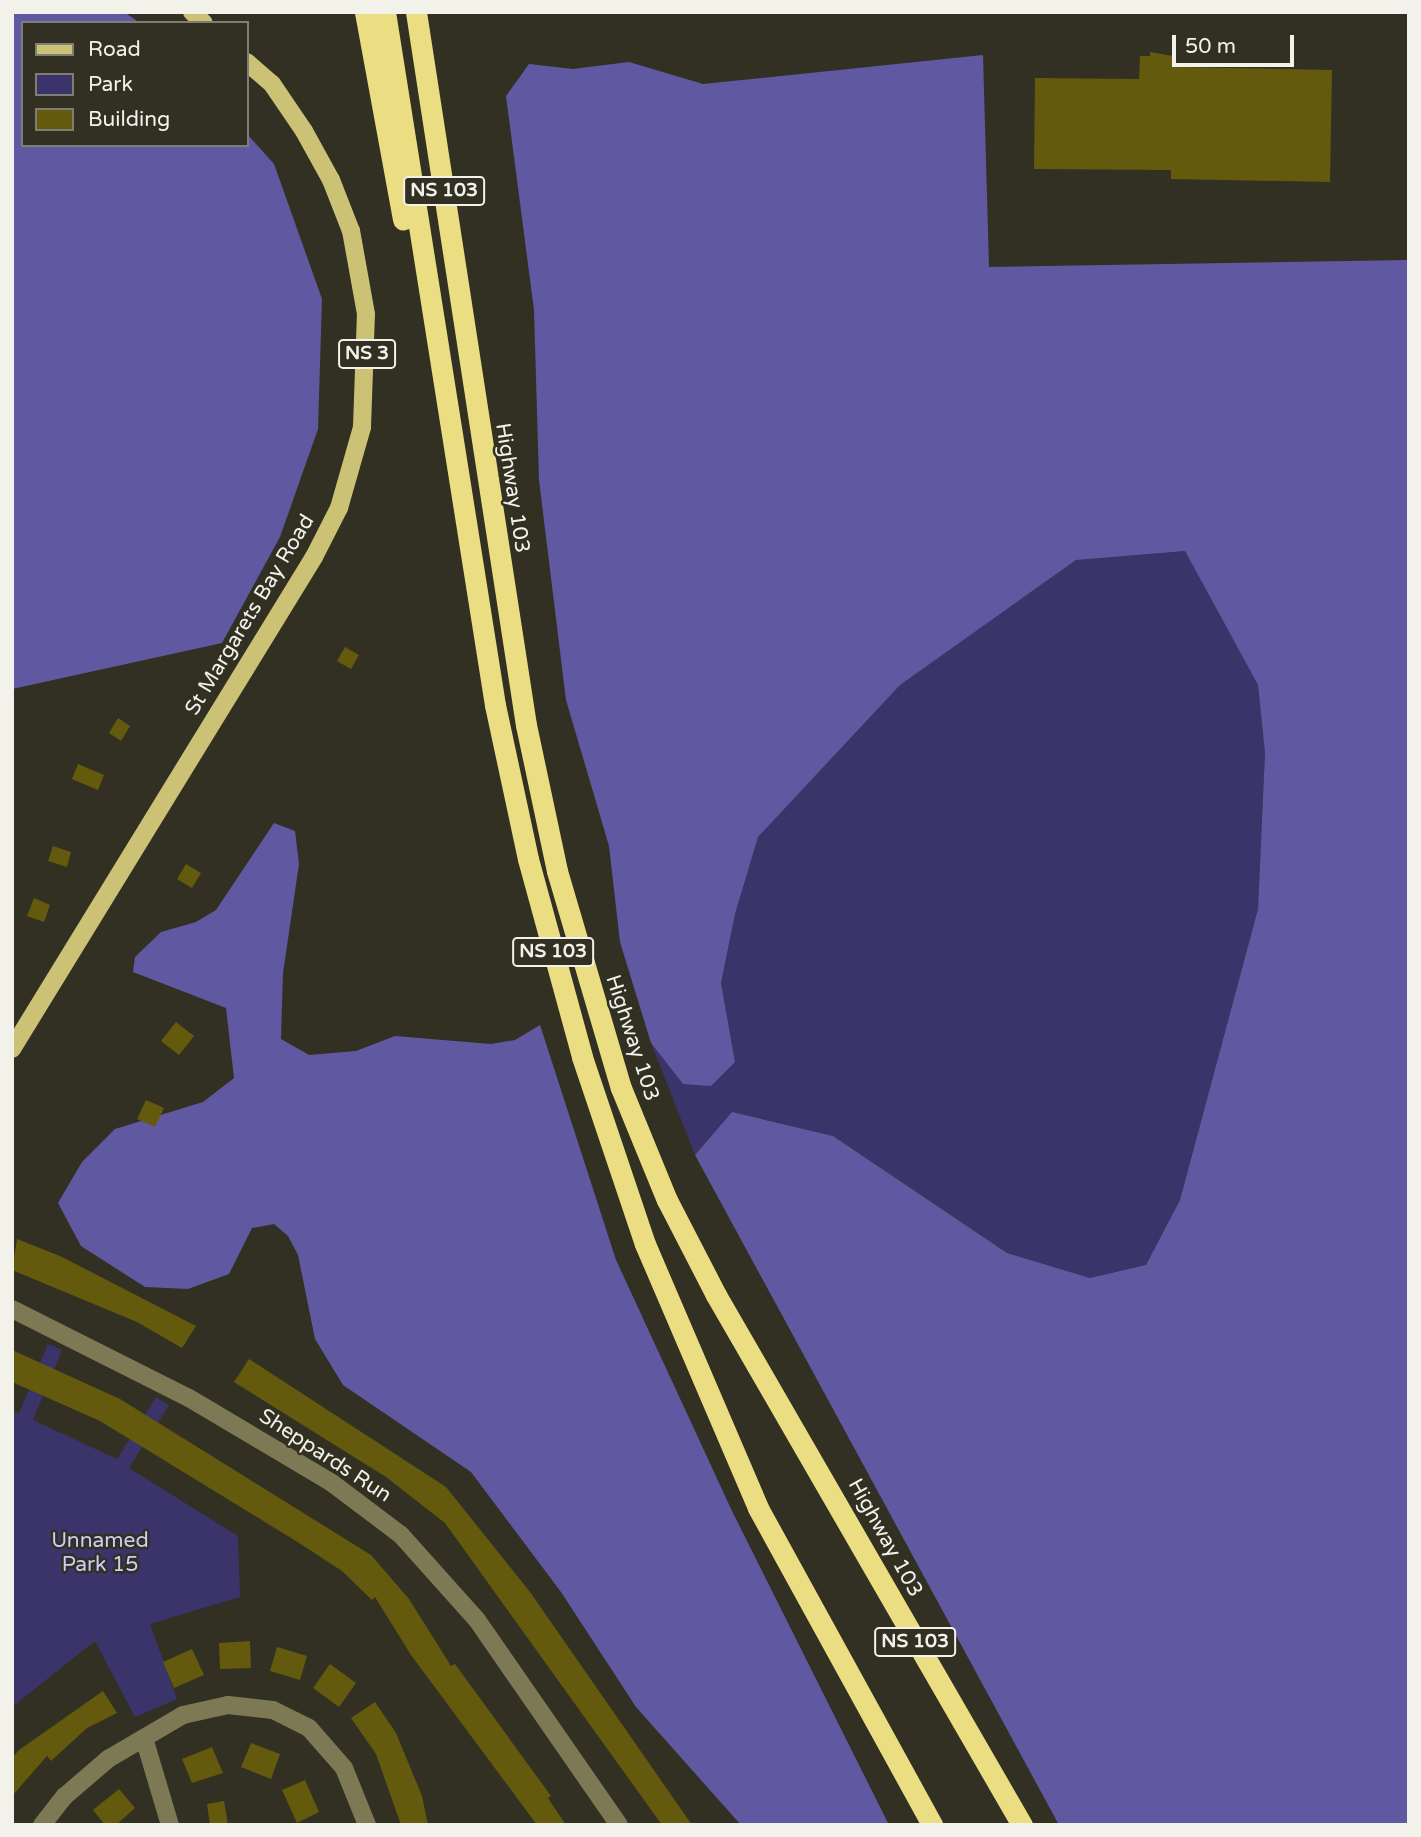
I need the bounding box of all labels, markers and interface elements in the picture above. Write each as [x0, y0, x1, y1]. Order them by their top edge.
legend [21, 21, 248, 147]
scale bar [1176, 21, 1298, 65]
text: 50 m [1185, 34, 1236, 59]
text: Road [88, 37, 141, 62]
text: Park [88, 72, 133, 97]
text: Building [88, 107, 170, 132]
road number: NS 103 [402, 176, 486, 206]
road number: NS 3 [337, 338, 397, 370]
street label: Highway 103 [489, 421, 535, 555]
street label: St Margarets Bay Road [180, 510, 320, 720]
road number: NS 103 [511, 936, 595, 968]
street label: Highway 103 [600, 972, 664, 1104]
street label: Sheppards Run [254, 1404, 396, 1508]
street label: Highway 103 [842, 1475, 928, 1601]
park label: Unnamed Park 15 [51, 1528, 149, 1578]
road number: NS 103 [873, 1626, 957, 1658]

